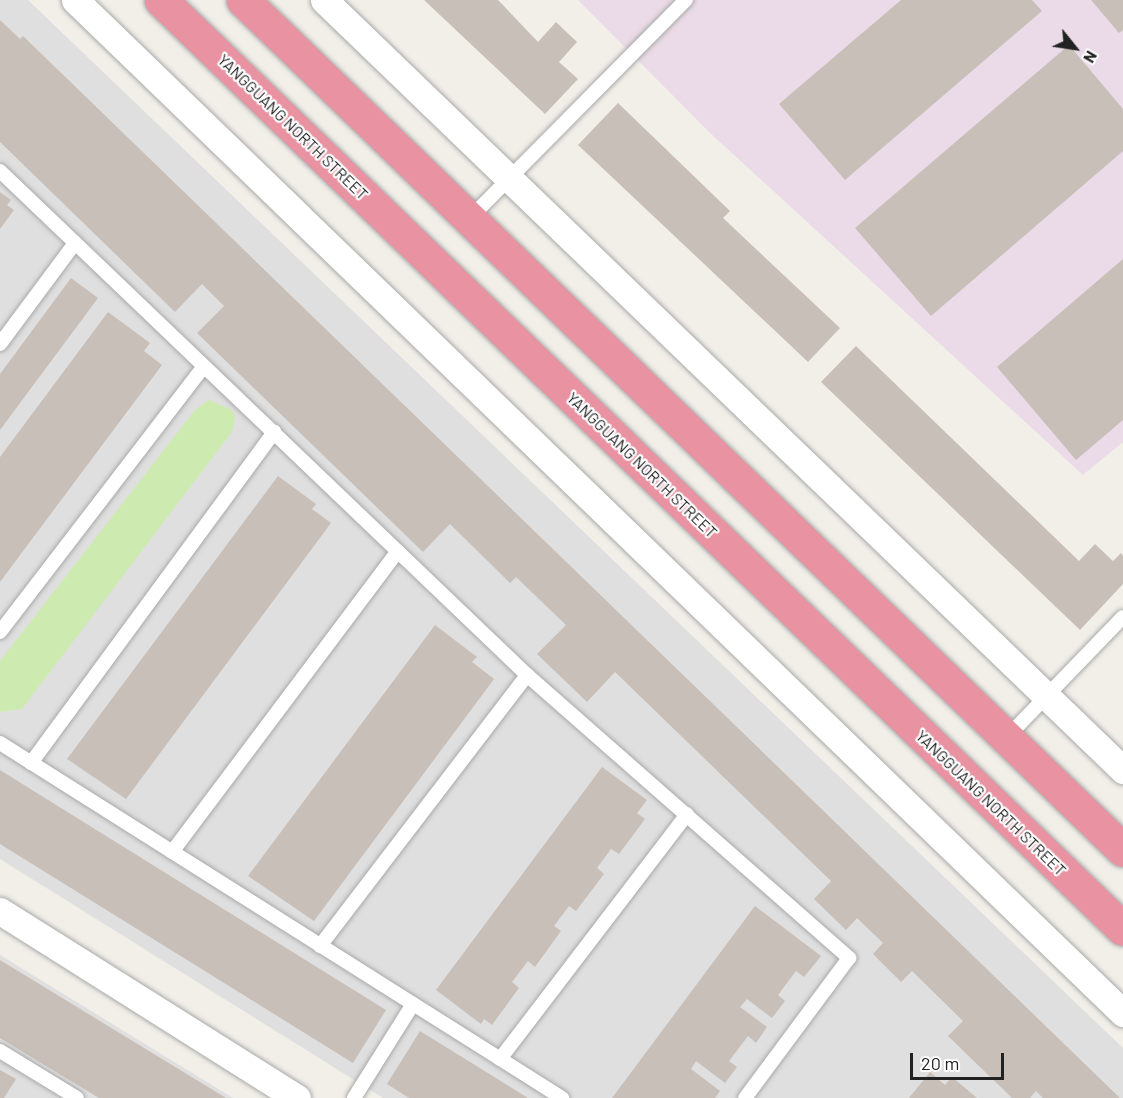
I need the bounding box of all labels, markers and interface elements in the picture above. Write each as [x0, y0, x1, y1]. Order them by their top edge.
north arrow [1045, 18, 1105, 78]
text: N [1080, 48, 1102, 67]
street label: YANGGUANG NORTH STREET [214, 50, 372, 204]
street label: YANGGUANG NORTH STREET [563, 388, 721, 542]
street label: YANGGUANG NORTH STREET [912, 726, 1070, 880]
scale bar [913, 1041, 1008, 1079]
text: 20 m [921, 1052, 959, 1074]

